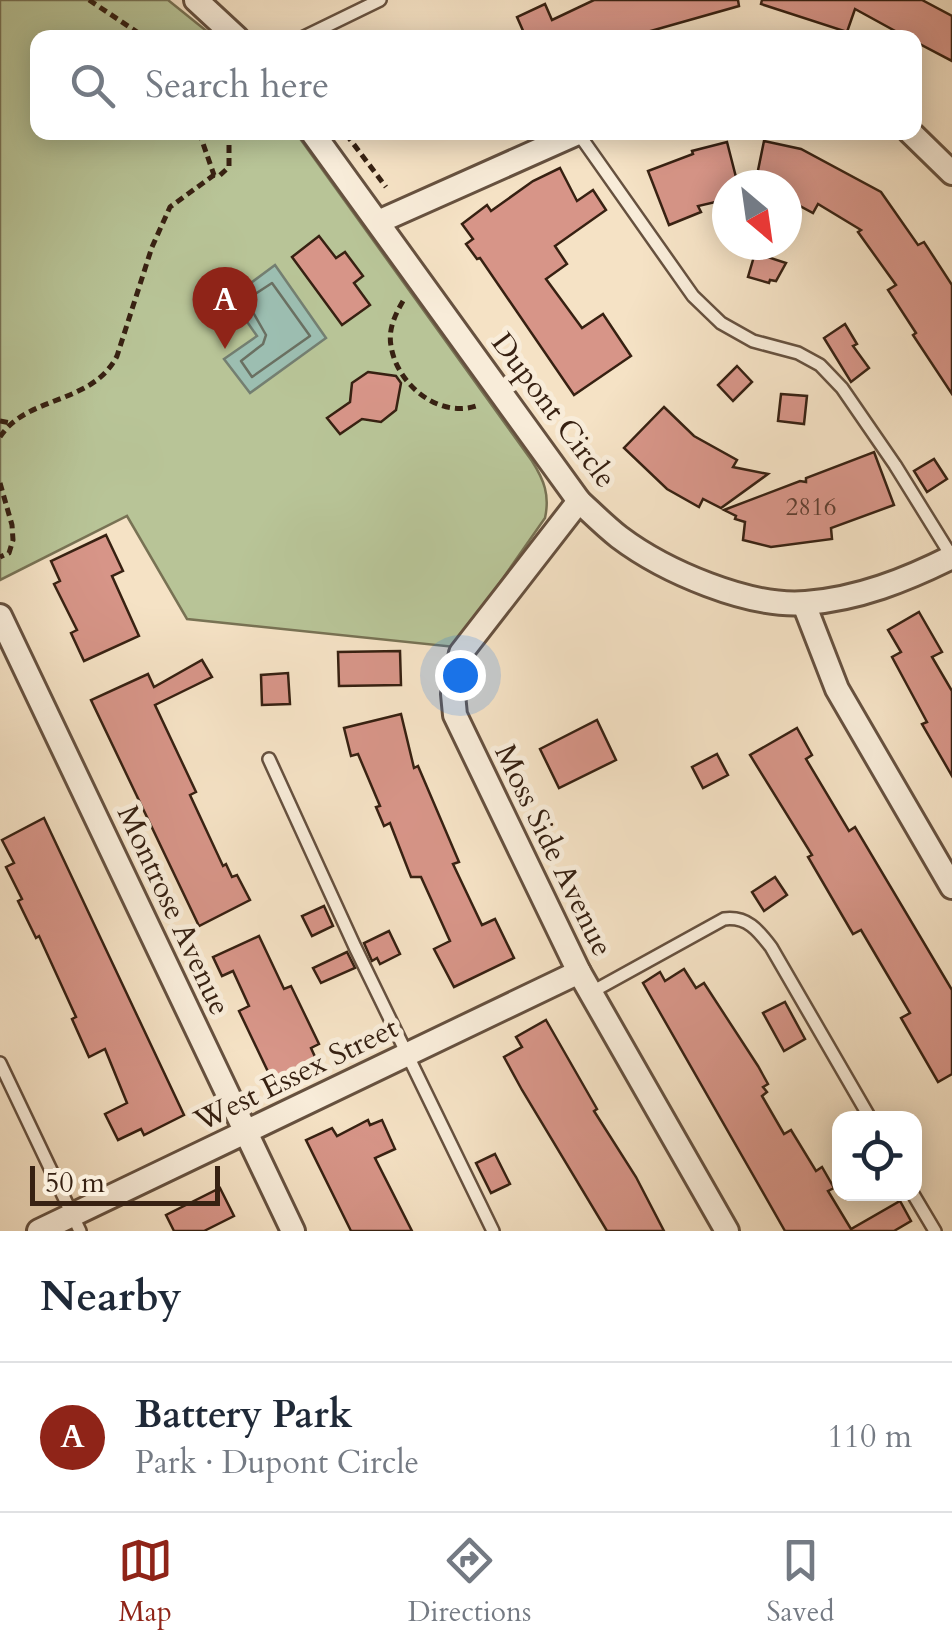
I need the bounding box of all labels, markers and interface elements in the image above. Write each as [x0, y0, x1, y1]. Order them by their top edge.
search box [30, 30, 922, 140]
icon: search [65, 58, 120, 113]
text: Search here [145, 59, 329, 111]
north arrow [712, 170, 802, 260]
pin: A [192, 266, 258, 349]
street label: Dupont Circle [482, 324, 626, 496]
house number: 2816 [785, 490, 837, 524]
your location [435, 650, 486, 701]
street label: Moss Side Avenue [484, 737, 623, 963]
street label: Montrose Avenue [107, 799, 240, 1022]
street label: West Essex Street [187, 1007, 405, 1142]
map controls [832, 1111, 922, 1201]
button: locate [832, 1111, 922, 1201]
scale bar [30, 1161, 220, 1206]
text: 50 m [45, 1164, 105, 1202]
text: Nearby [40, 1268, 182, 1325]
text: Battery Park [135, 1389, 352, 1441]
text: A [60, 1415, 85, 1459]
text: 110 m [827, 1415, 912, 1459]
text: Park · Dupont Circle [135, 1441, 419, 1485]
tab: Map [118, 1533, 173, 1631]
tab: Directions [408, 1533, 531, 1631]
tab: Saved [766, 1533, 834, 1631]

